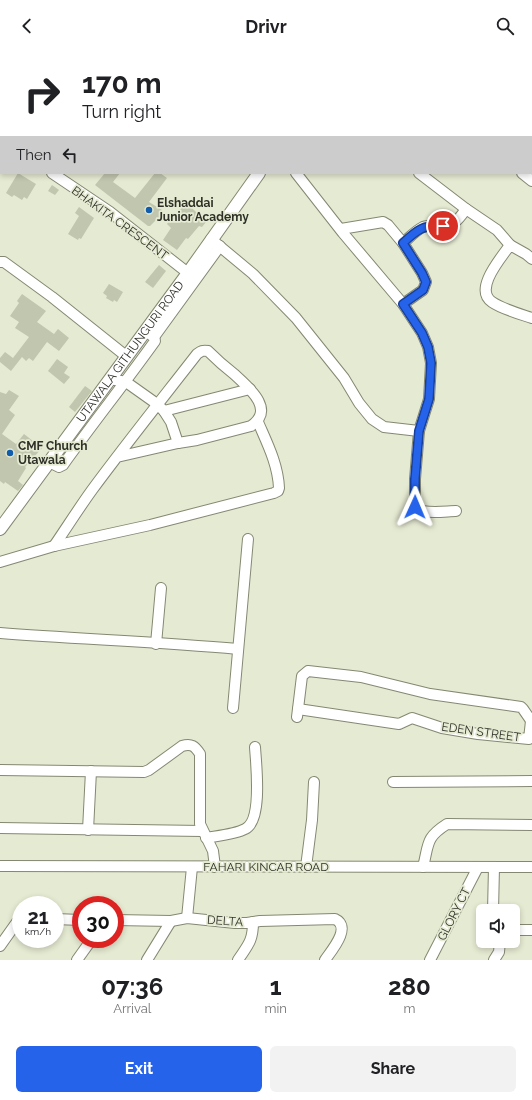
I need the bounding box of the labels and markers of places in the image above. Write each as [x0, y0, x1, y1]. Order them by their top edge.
place label: Elshaddai Junior Academy [157, 196, 249, 224]
marker: Elshaddai Junior Academy [144, 205, 154, 215]
pin [426, 209, 460, 243]
place label: CMF Church Utawala [18, 439, 88, 467]
marker: CMF Church Utawala [5, 448, 15, 458]

